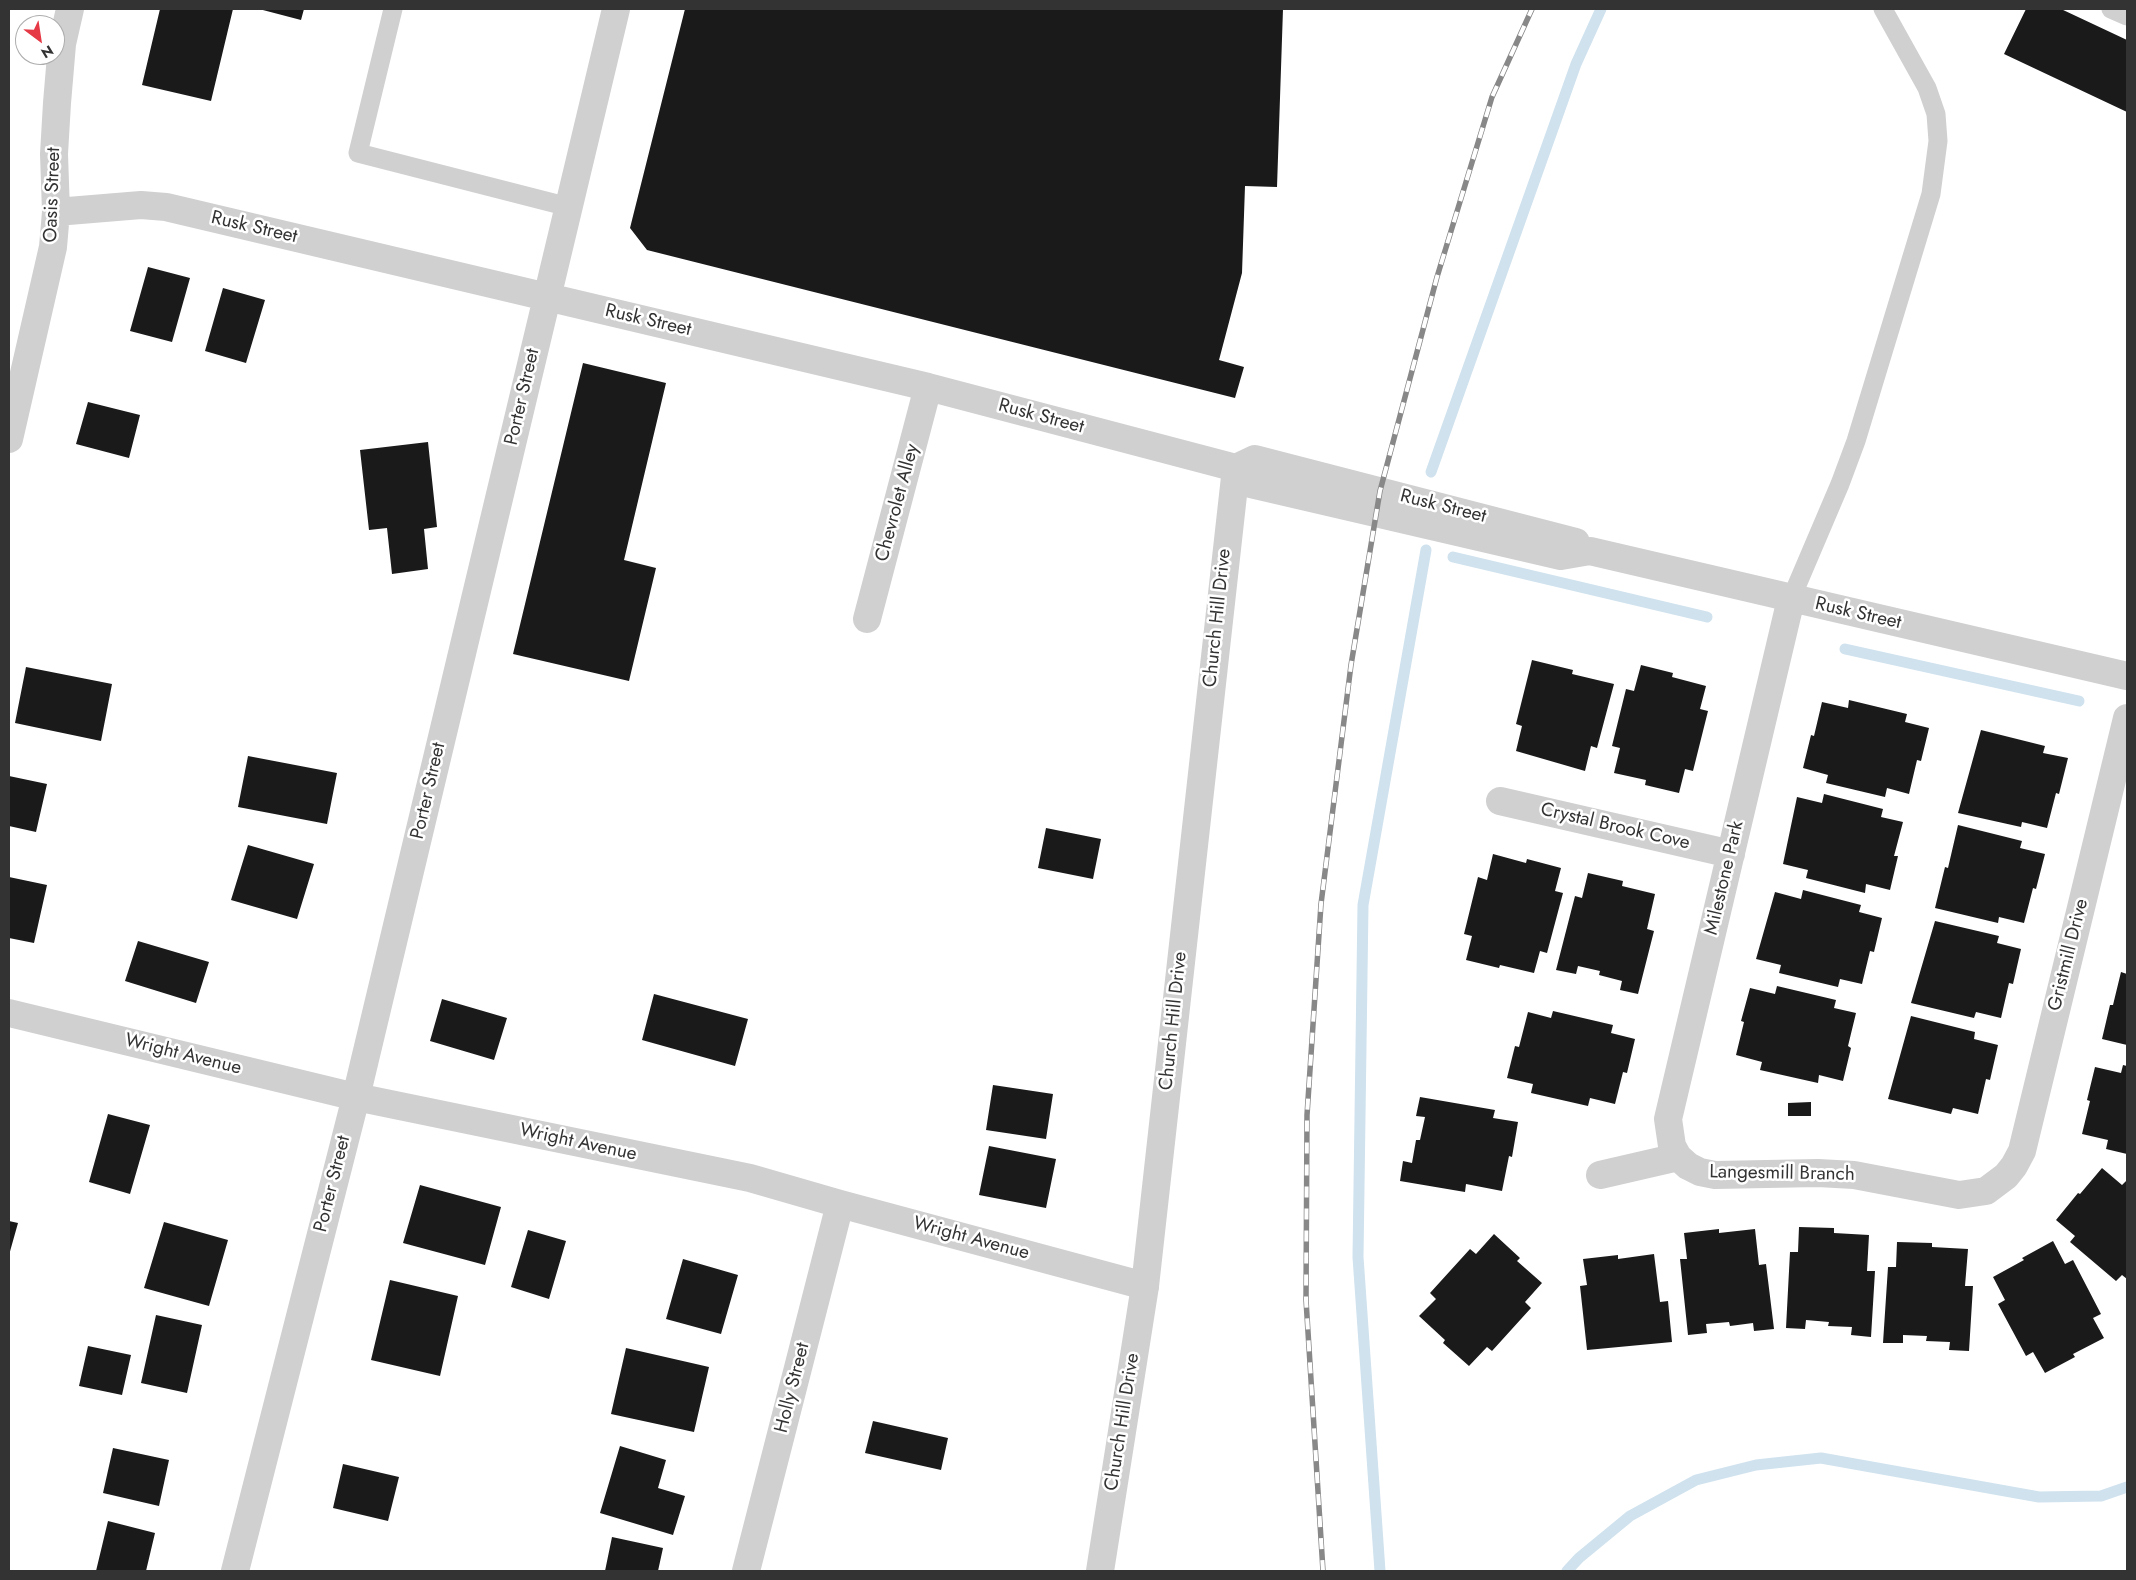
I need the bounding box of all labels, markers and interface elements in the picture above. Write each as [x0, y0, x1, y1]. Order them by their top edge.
north arrow [15, 15, 65, 65]
text: N [37, 41, 57, 63]
street label: Oasis Street [40, 147, 66, 243]
street label: Rusk Street [209, 207, 299, 249]
street label: Rusk Street [603, 300, 693, 342]
street label: Porter Street [501, 346, 545, 448]
street label: Rusk Street [996, 395, 1086, 439]
street label: Chevrolet Alley [871, 442, 925, 564]
street label: Rusk Street [1398, 485, 1488, 529]
street label: Church Hill Drive [1199, 548, 1237, 688]
street label: Rusk Street [1813, 593, 1903, 635]
street label: Porter Street [407, 740, 451, 842]
street label: Crystal Brook Cove [1538, 799, 1692, 855]
street label: Milestone Park [1701, 819, 1749, 937]
street label: Gristmill Drive [2044, 897, 2094, 1013]
street label: Church Hill Drive [1155, 951, 1193, 1091]
street label: Wright Avenue [122, 1030, 244, 1080]
street label: Wright Avenue [517, 1119, 639, 1167]
street label: Porter Street [310, 1133, 356, 1235]
street label: Langesmill Branch [1709, 1161, 1855, 1187]
street label: Wright Avenue [910, 1213, 1032, 1265]
street label: Holly Street [771, 1341, 815, 1435]
street label: Church Hill Drive [1101, 1351, 1145, 1493]

